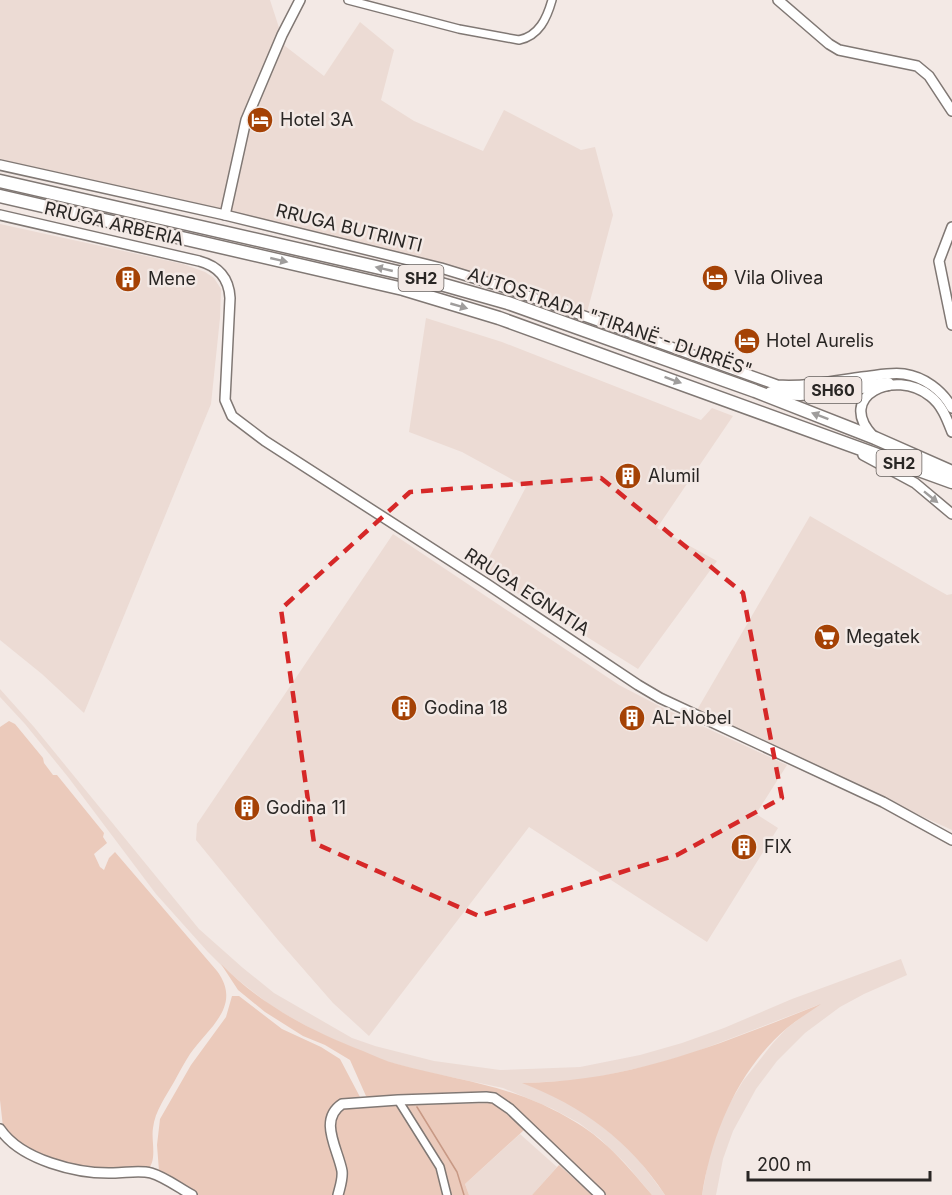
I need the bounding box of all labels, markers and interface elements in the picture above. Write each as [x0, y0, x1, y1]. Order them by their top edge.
hotel icon: Hotel 3A [245, 105, 275, 135]
place label: Hotel 3A [280, 109, 353, 130]
street label: RRUGA ARBERIA [42, 197, 186, 250]
street label: RRUGA BUTRINTI [274, 199, 425, 256]
one-way arrow [270, 256, 289, 265]
street label: AUTOSTRADA "TIRANË - DURRËS" [465, 262, 755, 380]
one-way arrow [375, 263, 393, 273]
hotel icon: Vila Olivea [700, 263, 730, 293]
building icon: Mene [113, 264, 143, 294]
road number: SH2 [398, 265, 444, 291]
place label: Vila Olivea [734, 267, 823, 288]
place label: Mene [148, 268, 196, 289]
one-way arrow [450, 302, 468, 311]
hotel icon: Hotel Aurelis [732, 326, 762, 356]
place label: Hotel Aurelis [766, 330, 874, 351]
one-way arrow [664, 376, 682, 386]
road number: SH60 [804, 377, 862, 403]
one-way arrow [811, 411, 829, 421]
road number: SH2 [876, 450, 922, 476]
building icon: Alumil [613, 461, 643, 491]
place label: Alumil [648, 465, 700, 486]
one-way arrow [923, 490, 939, 503]
street label: RRUGA EGNATIA [461, 543, 594, 640]
supermarket icon: Megatek [812, 622, 842, 652]
place label: Megatek [846, 626, 920, 647]
building icon: Godina 18 [389, 693, 419, 723]
place label: Godina 18 [424, 697, 508, 718]
building icon: AL-Nobel [617, 703, 647, 733]
place label: AL-Nobel [652, 707, 732, 728]
building icon: Godina 11 [232, 793, 262, 823]
place label: Godina 11 [266, 797, 346, 818]
building icon: FIX [729, 832, 759, 862]
place label: FIX [764, 836, 792, 857]
scale bar [748, 1144, 930, 1182]
text: 200 m [757, 1154, 812, 1175]

